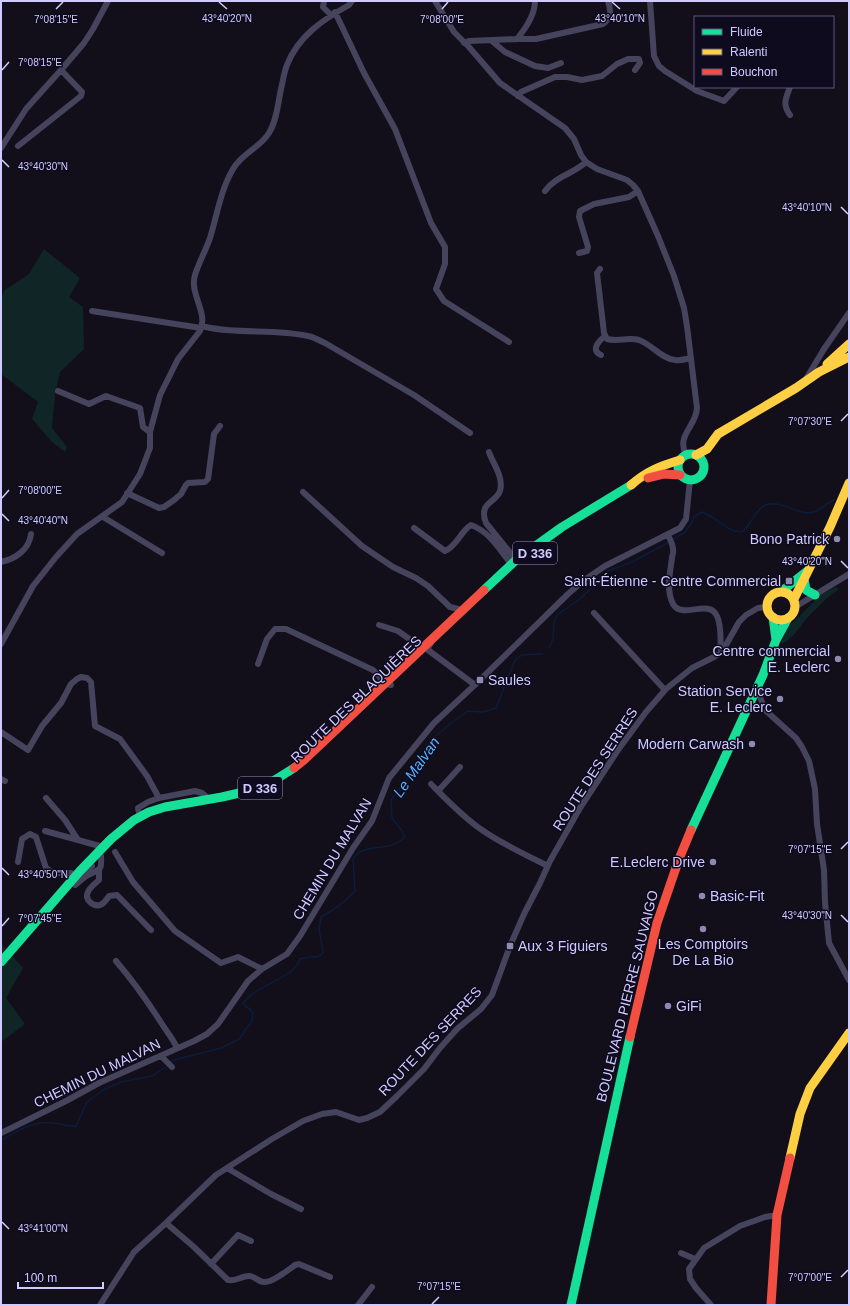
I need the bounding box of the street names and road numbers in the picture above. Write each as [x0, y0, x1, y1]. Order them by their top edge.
road number: D 336 [513, 542, 557, 564]
street label: ROUTE DES BLAQUIÈRES [287, 632, 425, 766]
street label: ROUTE DES SERRES [549, 705, 641, 833]
road number: D 336 [238, 777, 282, 799]
street label: CHEMIN DU MALVAN [289, 795, 375, 923]
street label: BOULEVARD PIERRE SAUVAIGO [593, 889, 661, 1103]
street label: ROUTE DES SERRES [375, 983, 485, 1099]
street label: CHEMIN DU MALVAN [31, 1035, 163, 1111]

